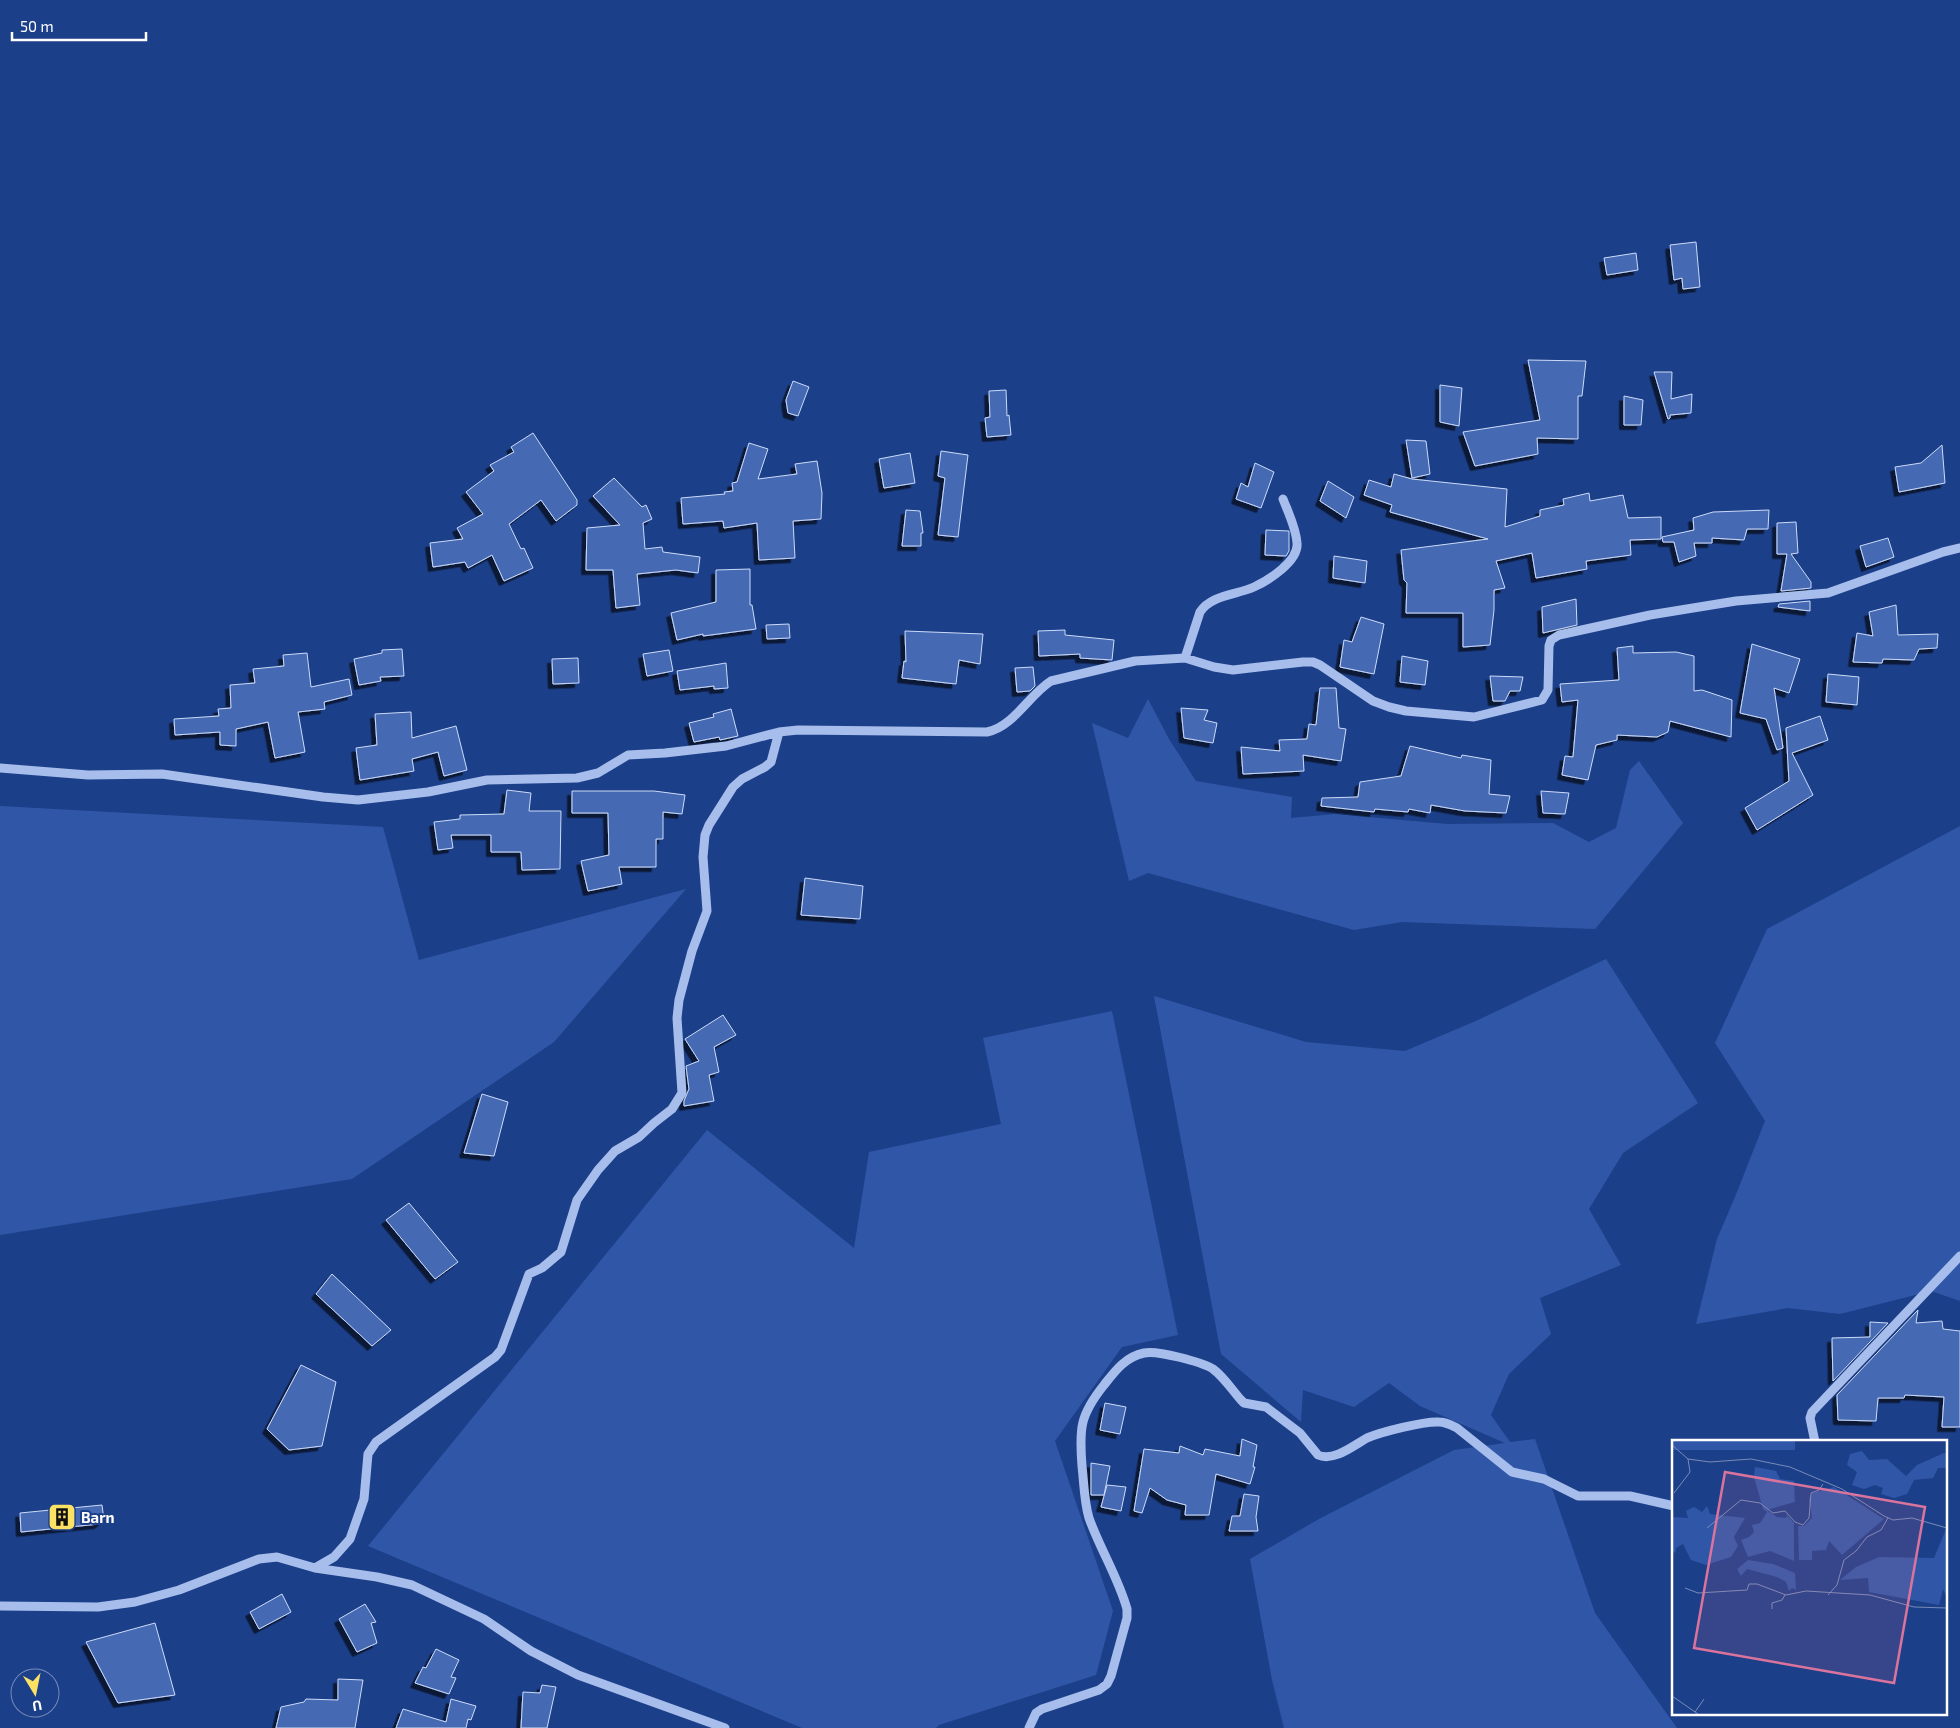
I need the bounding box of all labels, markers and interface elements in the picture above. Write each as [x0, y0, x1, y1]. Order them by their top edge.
scale bar [12, 10, 146, 42]
text: 50 m [20, 17, 54, 35]
inset map [1672, 1440, 1948, 1716]
building icon: Barn [47, 1502, 77, 1532]
place label: Barn [81, 1508, 115, 1526]
north arrow [10, 1668, 60, 1718]
text: U [31, 1697, 44, 1716]

